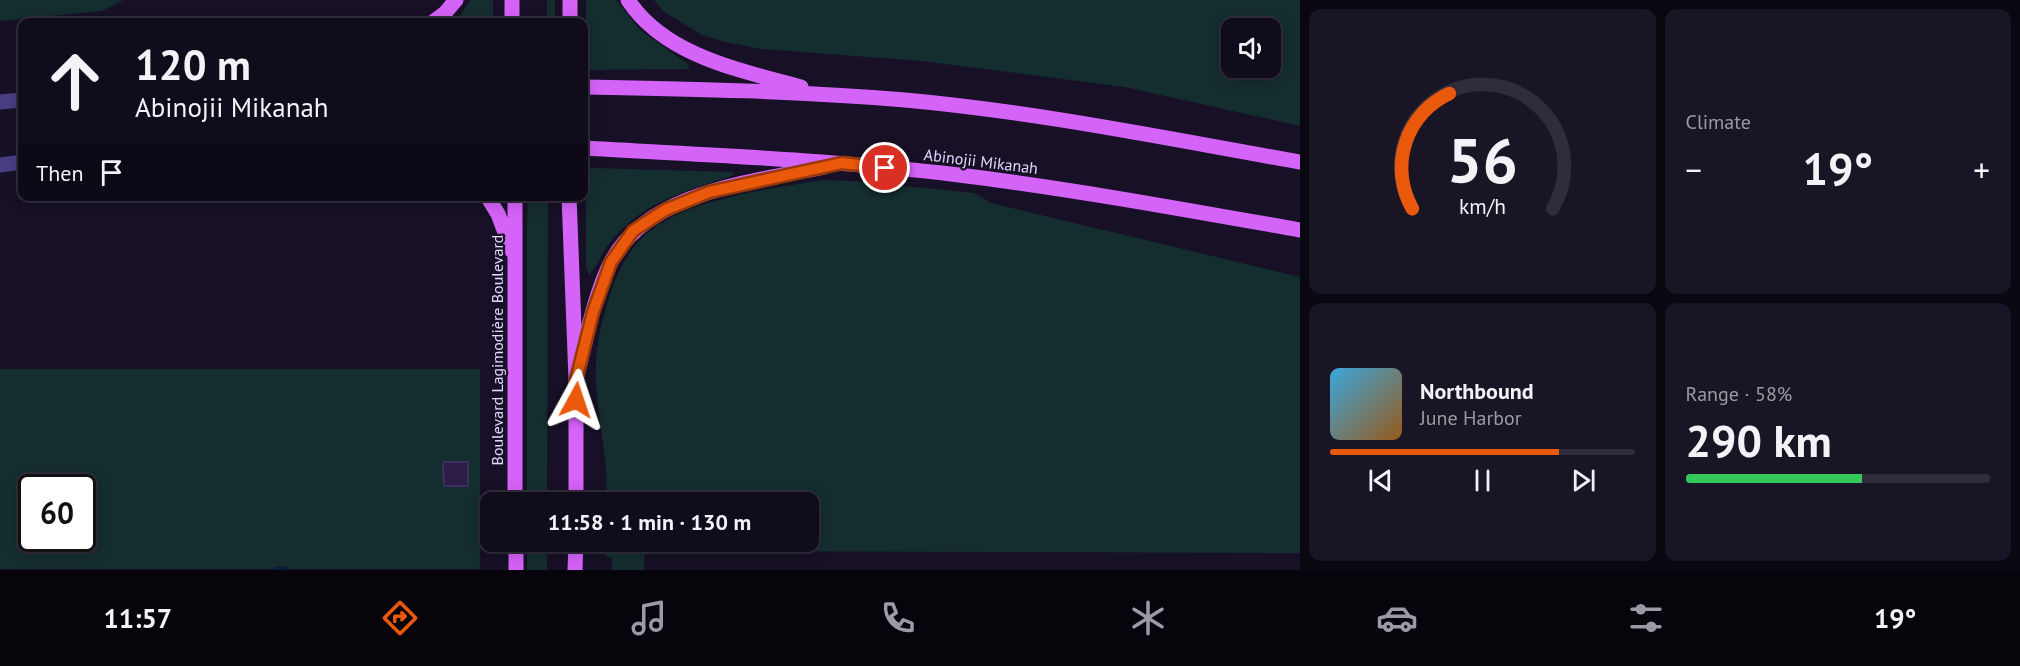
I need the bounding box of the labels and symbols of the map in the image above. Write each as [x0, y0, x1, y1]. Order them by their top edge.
pin [859, 142, 910, 193]
street label: Abinojii Mikanah [923, 144, 1039, 178]
street label: Boulevard Lagimodière Boulevard [487, 235, 507, 465]
position arrow [544, 368, 608, 432]
speed limit sign: 60 [18, 474, 96, 552]

